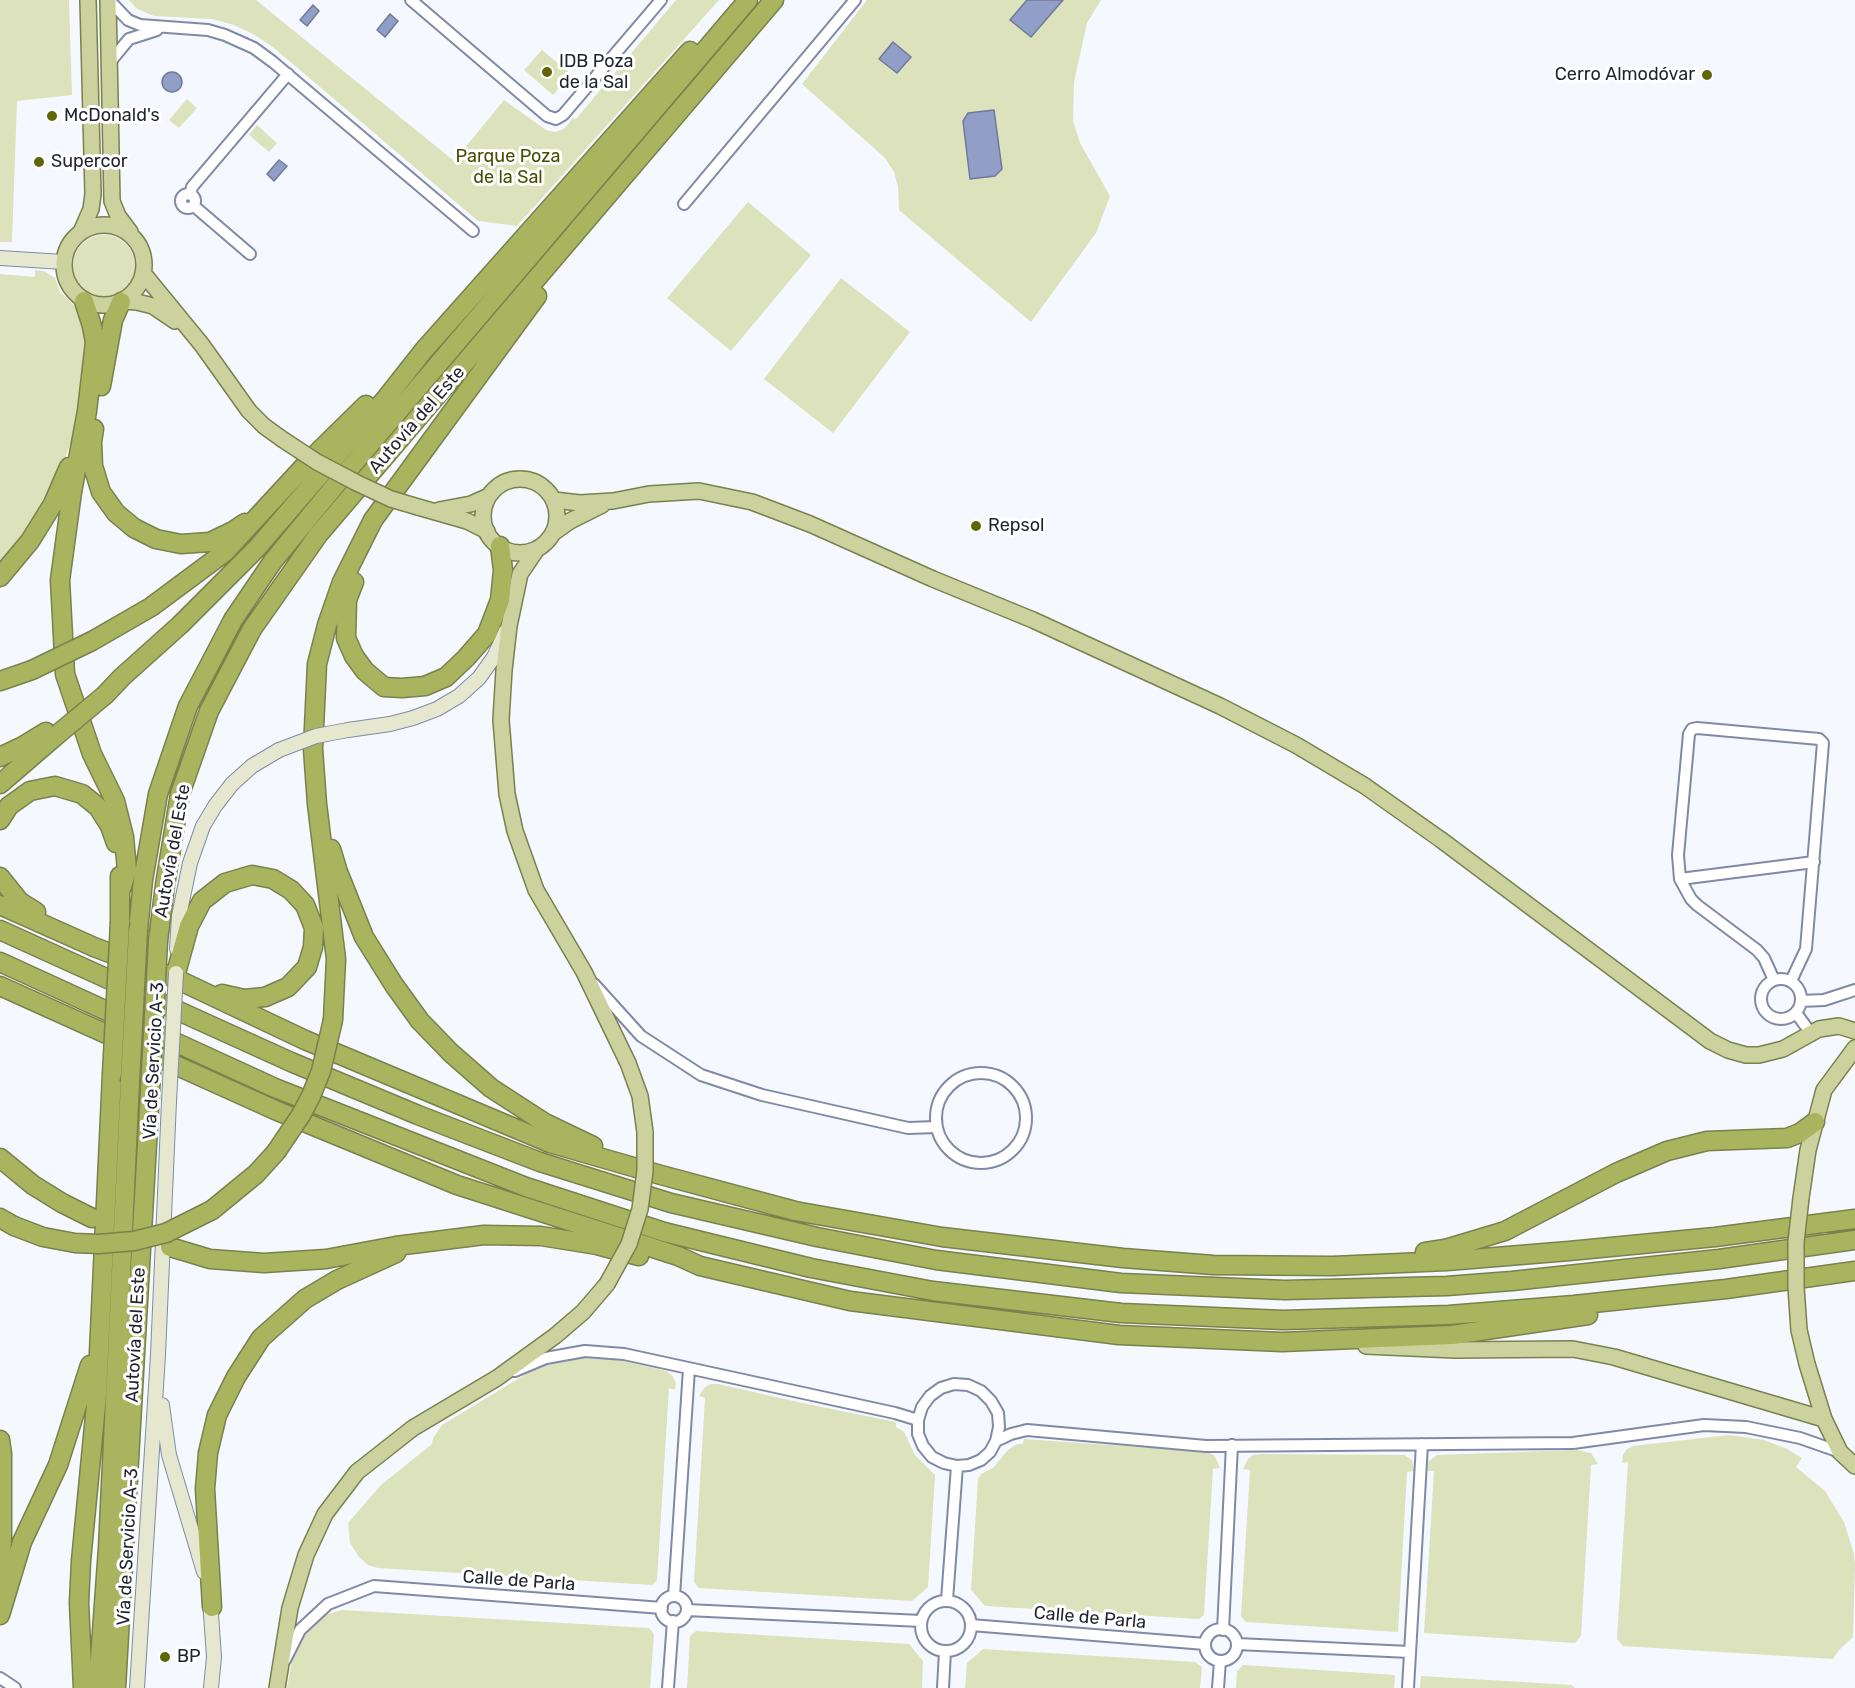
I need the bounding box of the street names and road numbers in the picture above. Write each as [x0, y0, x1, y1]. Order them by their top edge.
street label: Autovía del Este [364, 362, 470, 478]
street label: Autovía del Este [151, 783, 195, 919]
street label: Vía de Servicio A-3 [139, 982, 169, 1140]
street label: Autovía del Este [122, 1267, 150, 1403]
street label: Vía de Servicio A-3 [113, 1468, 143, 1626]
street label: Calle de Parla [462, 1566, 576, 1596]
street label: Calle de Parla [1033, 1602, 1147, 1634]

